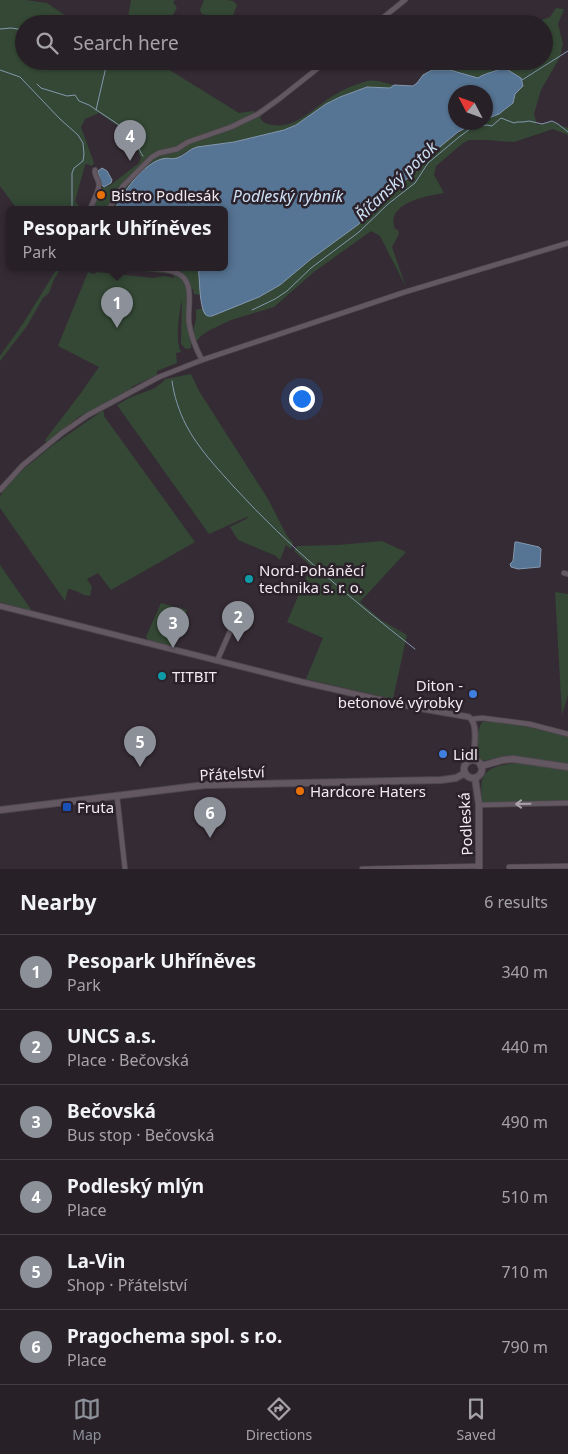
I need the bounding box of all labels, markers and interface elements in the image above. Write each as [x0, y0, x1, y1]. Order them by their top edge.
search box [15, 15, 553, 70]
icon: search [33, 29, 61, 57]
text: Search here [73, 30, 179, 56]
north arrow [448, 85, 493, 130]
pin: 4 [114, 120, 146, 161]
water label: Říčanský potok [350, 136, 442, 226]
place label: Bistro Podlesák [111, 185, 219, 205]
water label: Podleský rybník [233, 185, 344, 207]
marker: Bistro Podlesák [95, 189, 107, 201]
popup [6, 206, 228, 271]
text: Pesopark Uhříněves [22, 215, 212, 241]
text: Park [22, 241, 56, 263]
pin: 1 [101, 287, 133, 328]
your location [289, 386, 315, 412]
place label: Nord-Poháněcí technika s. r. o. [259, 560, 365, 597]
marker: Nord-Poháněcí technika s. r. o. [243, 573, 255, 585]
pin: 2 [222, 601, 254, 642]
pin: 3 [157, 607, 189, 648]
place label: TITBIT [172, 666, 218, 686]
marker: TITBIT [156, 670, 168, 682]
place label: Diton - betonové výrobky [338, 675, 463, 712]
marker: Diton - betonové výrobky [467, 688, 479, 700]
pin: 5 [124, 726, 156, 767]
place label: Lidl [453, 744, 478, 764]
marker: Lidl [437, 748, 449, 760]
street label: Přátelství [199, 761, 266, 785]
place label: Hardcore Haters [310, 781, 426, 801]
marker: Hardcore Haters [294, 785, 306, 797]
street label: Podleská [453, 792, 477, 856]
place label: Fruta [77, 797, 114, 817]
pin: 6 [194, 797, 226, 838]
one-way arrow [516, 799, 532, 809]
marker: Fruta [61, 801, 73, 813]
text: Nearby [20, 888, 96, 916]
text: 6 results [484, 891, 548, 913]
text: Pesopark Uhříněves [67, 948, 256, 974]
text: 1 [31, 961, 41, 983]
text: 340 m [501, 961, 548, 983]
text: Park [67, 974, 101, 996]
text: UNCS a.s. [67, 1023, 156, 1049]
text: 2 [31, 1036, 41, 1058]
text: 440 m [501, 1036, 548, 1058]
text: Place · Bečovská [67, 1049, 189, 1071]
text: Bečovská [67, 1098, 156, 1124]
text: 3 [31, 1111, 41, 1133]
text: 490 m [501, 1111, 548, 1133]
text: Bus stop · Bečovská [67, 1124, 214, 1146]
text: Podleský mlýn [67, 1173, 204, 1199]
text: 4 [31, 1186, 41, 1208]
text: 510 m [501, 1186, 548, 1208]
text: Place [67, 1199, 107, 1221]
text: La-Vin [67, 1248, 125, 1274]
text: 5 [31, 1261, 41, 1283]
text: 710 m [501, 1261, 548, 1283]
text: Shop · Přátelství [67, 1274, 187, 1296]
text: Pragochema spol. s r.o. [67, 1323, 282, 1349]
text: 6 [31, 1336, 41, 1358]
text: 790 m [501, 1336, 548, 1358]
text: Place [67, 1349, 107, 1371]
tab: Map [72, 1395, 101, 1444]
tab: Directions [246, 1395, 312, 1444]
tab: Saved [457, 1395, 496, 1444]

